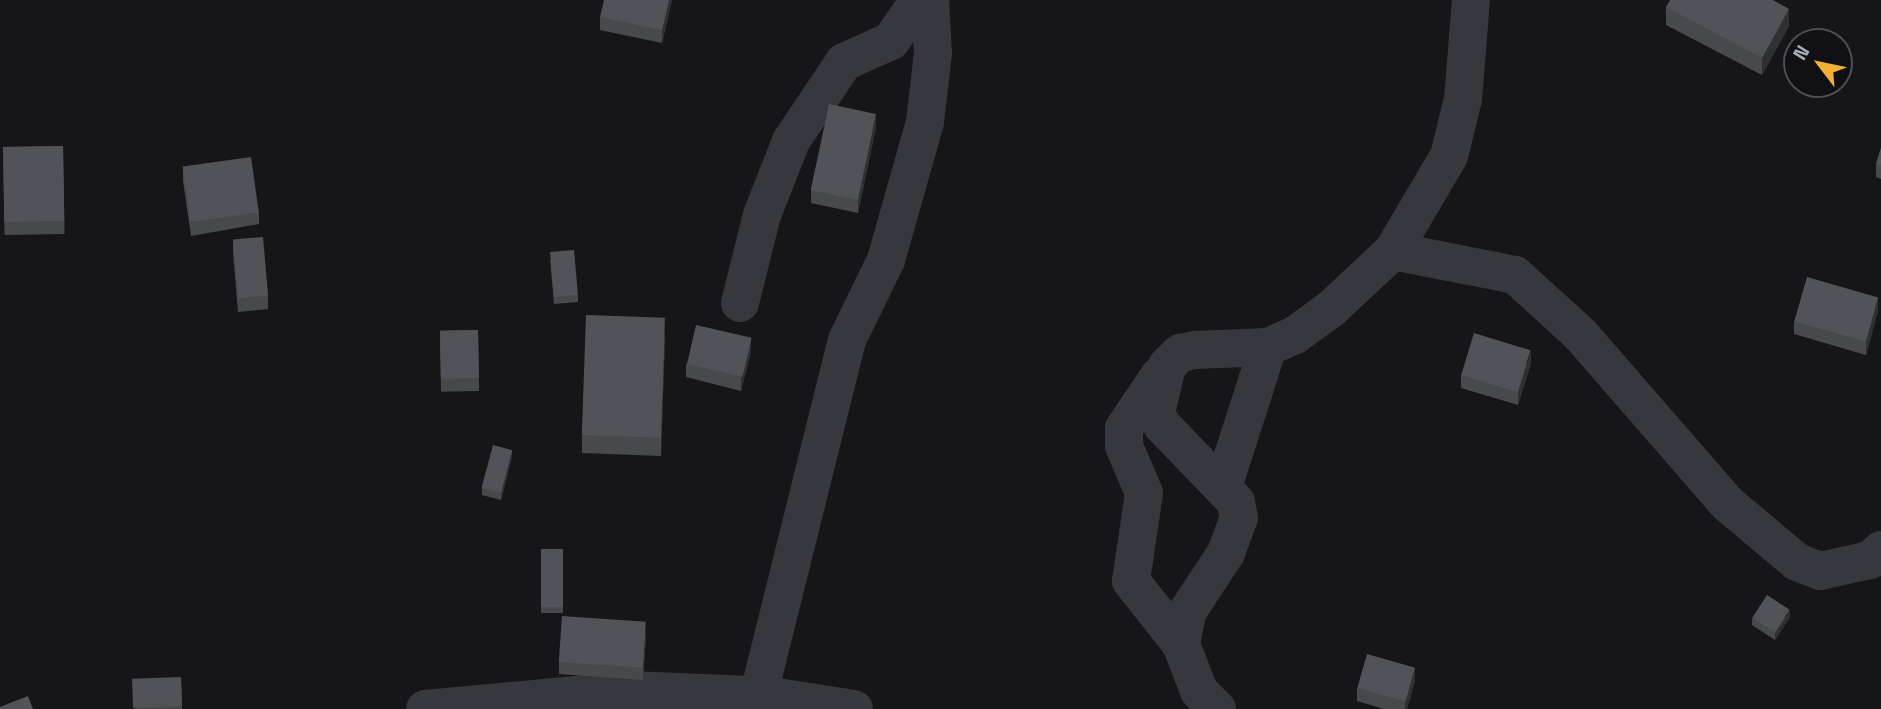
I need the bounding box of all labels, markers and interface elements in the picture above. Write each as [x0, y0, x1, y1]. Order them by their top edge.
north arrow [1783, 28, 1853, 98]
text: N [1787, 41, 1815, 65]

